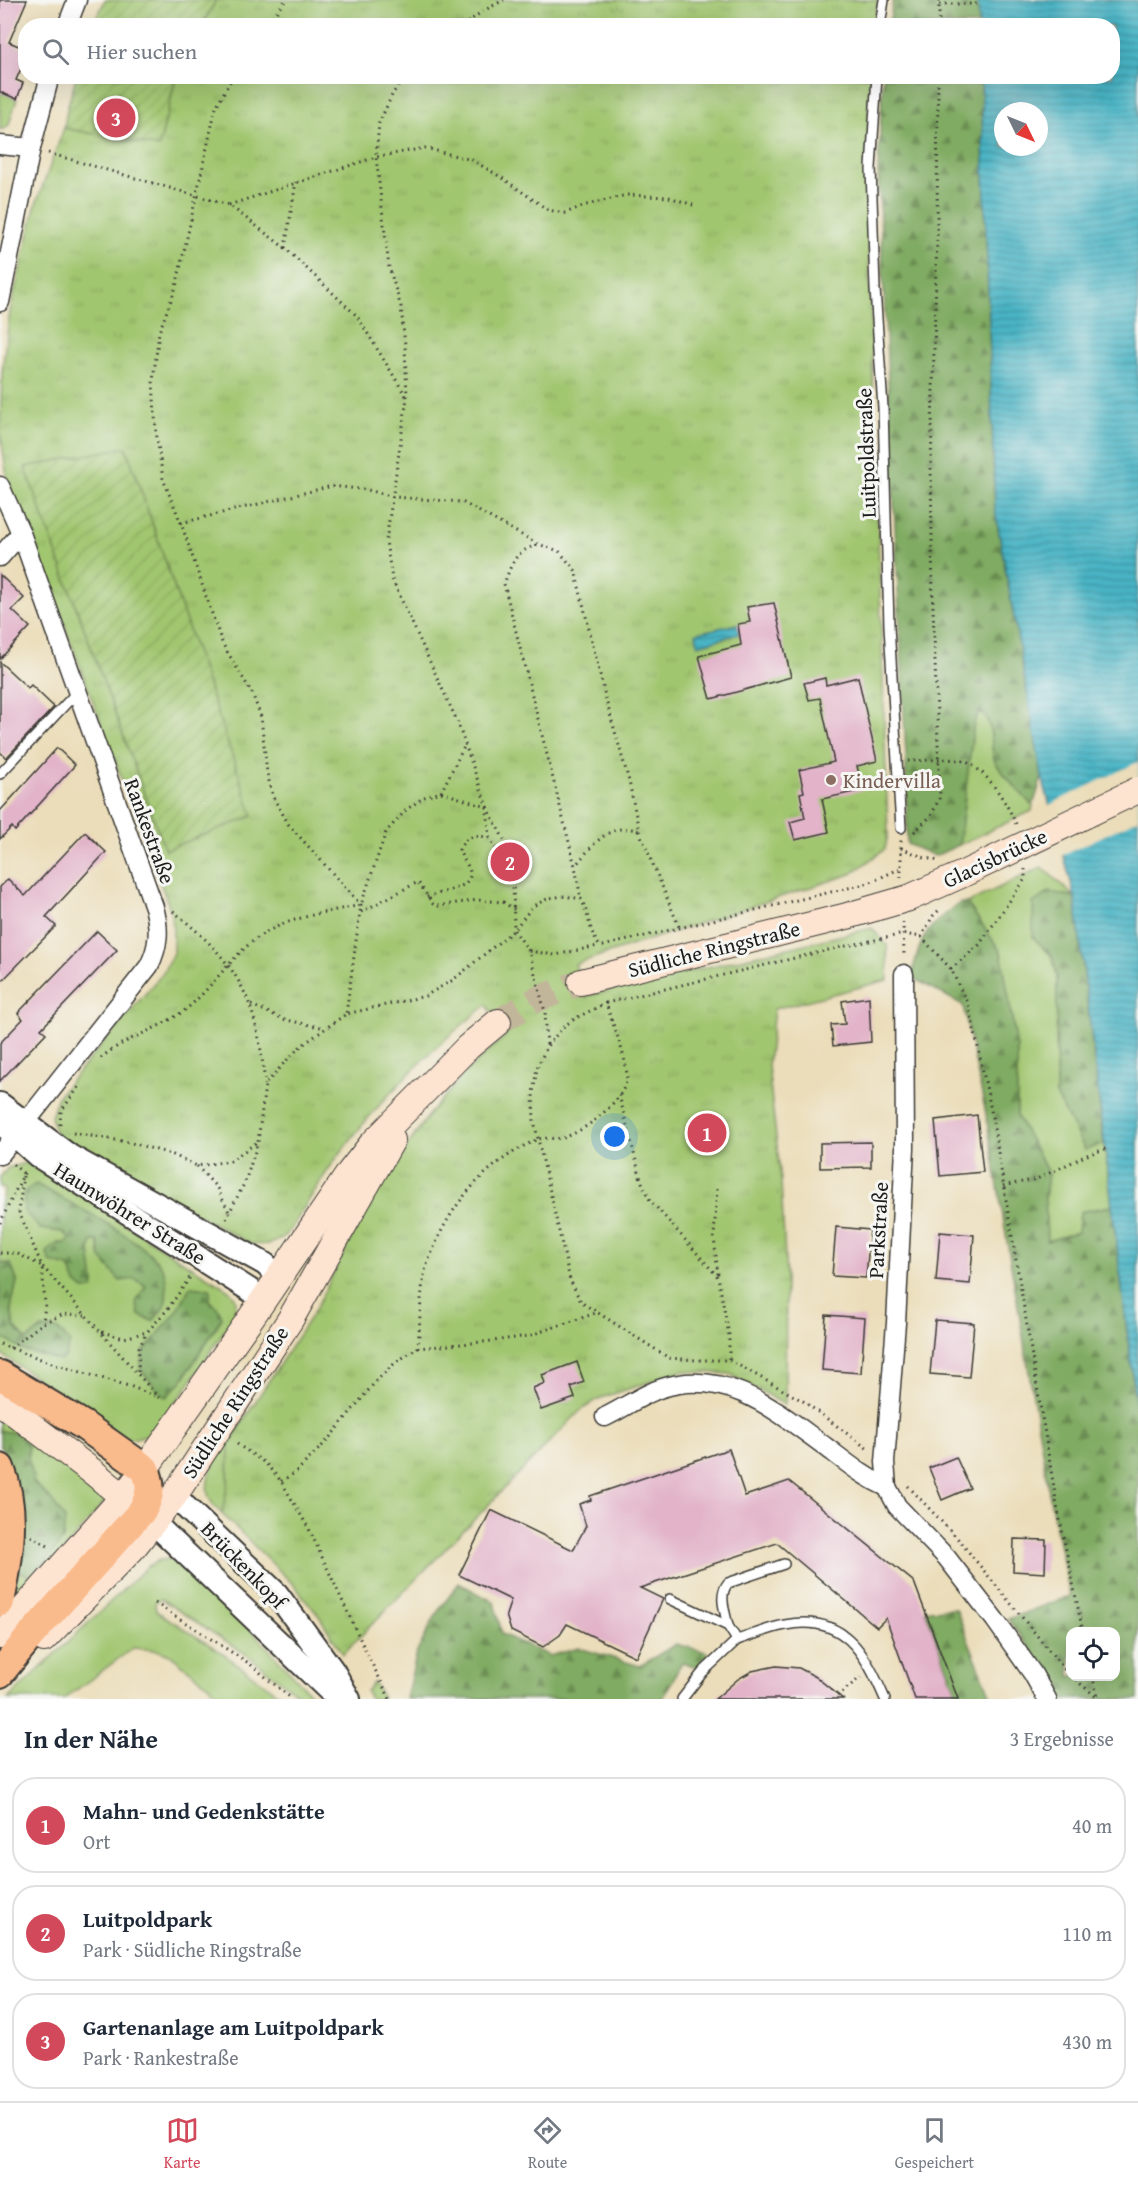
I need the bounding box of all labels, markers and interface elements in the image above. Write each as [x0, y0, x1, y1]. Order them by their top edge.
search box [18, 18, 1120, 84]
icon: search [39, 35, 72, 68]
text: Hier suchen [87, 35, 197, 67]
pin: 3 [96, 96, 136, 140]
north arrow [994, 102, 1048, 156]
street label: Luitpoldstraße [848, 387, 884, 519]
place label: Kindervilla [843, 765, 941, 796]
marker: Kindervilla [824, 773, 838, 787]
street label: Rankestraße [117, 774, 183, 888]
street label: Glacisbrücke [938, 820, 1052, 896]
pin: 2 [490, 840, 530, 884]
street label: Südliche Ringstraße [625, 913, 803, 985]
pin: 1 [688, 1110, 726, 1156]
your location [600, 1122, 629, 1151]
street label: Haunwöhrer Straße [48, 1154, 212, 1272]
street label: Parkstraße [860, 1181, 896, 1279]
street label: Südliche Ringstraße [174, 1319, 296, 1484]
street label: Brückenkopf [194, 1514, 296, 1618]
map controls [1066, 1627, 1120, 1681]
button: locate [1066, 1627, 1120, 1681]
text: In der Nähe [24, 1719, 158, 1758]
text: 3 Ergebnisse [1010, 1724, 1114, 1753]
text: Mahn- und Gedenkstätte [83, 1795, 325, 1827]
text: 1 [40, 1811, 51, 1840]
text: 40 m [1072, 1811, 1112, 1840]
text: Ort [83, 1827, 110, 1856]
text: Luitpoldpark [83, 1903, 212, 1935]
text: 2 [40, 1919, 51, 1948]
text: 110 m [1062, 1919, 1112, 1948]
text: Park · Südliche Ringstraße [83, 1935, 302, 1964]
text: Gartenanlage am Luitpoldpark [83, 2011, 384, 2043]
text: 3 [40, 2027, 51, 2056]
text: 430 m [1062, 2027, 1112, 2056]
text: Park · Rankestraße [83, 2043, 239, 2072]
tab: Karte [164, 2114, 201, 2174]
tab: Route [528, 2114, 567, 2174]
tab: Gespeichert [895, 2114, 974, 2174]

